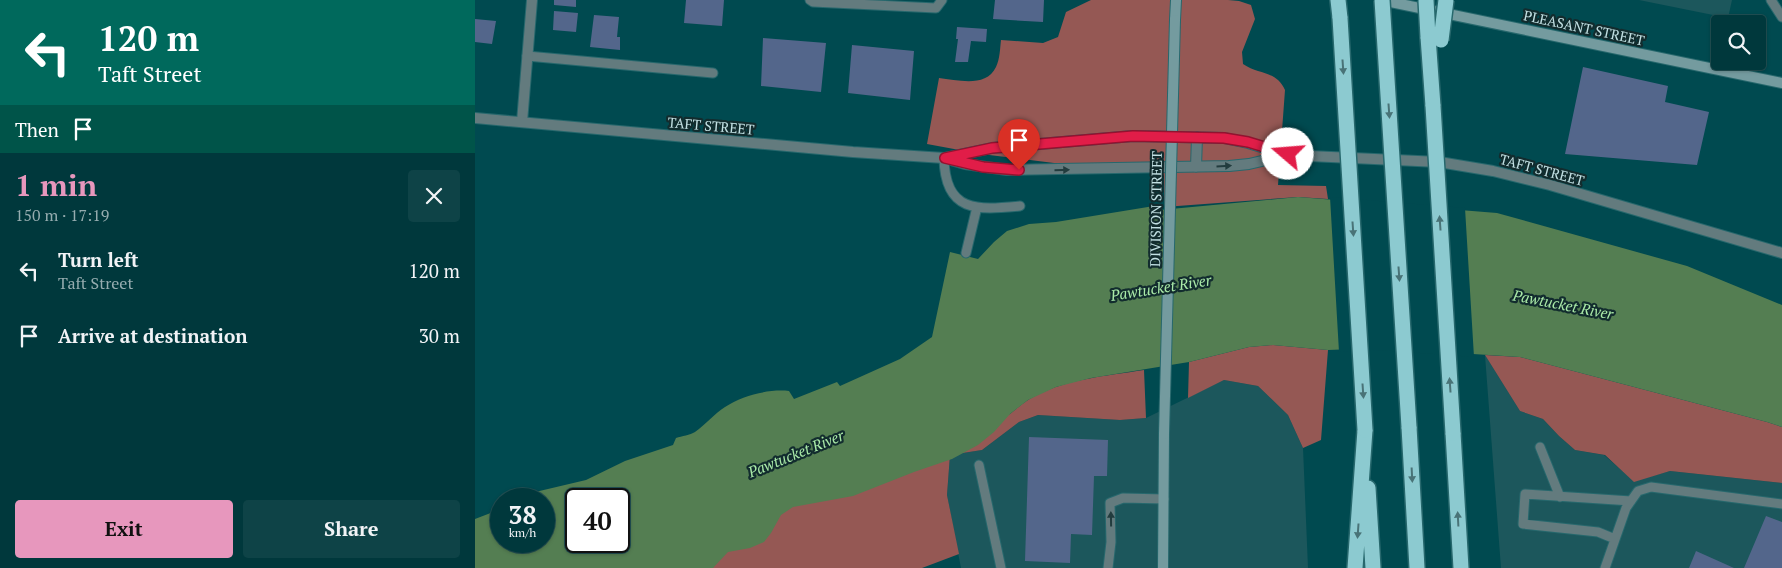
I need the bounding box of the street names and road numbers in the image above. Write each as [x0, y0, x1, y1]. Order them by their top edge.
street label: PLEASANT STREET [1522, 5, 1647, 50]
street label: TAFT STREET [667, 112, 755, 139]
street label: TAFT STREET [1498, 149, 1587, 190]
street label: DIVISION STREET [1145, 151, 1166, 267]

